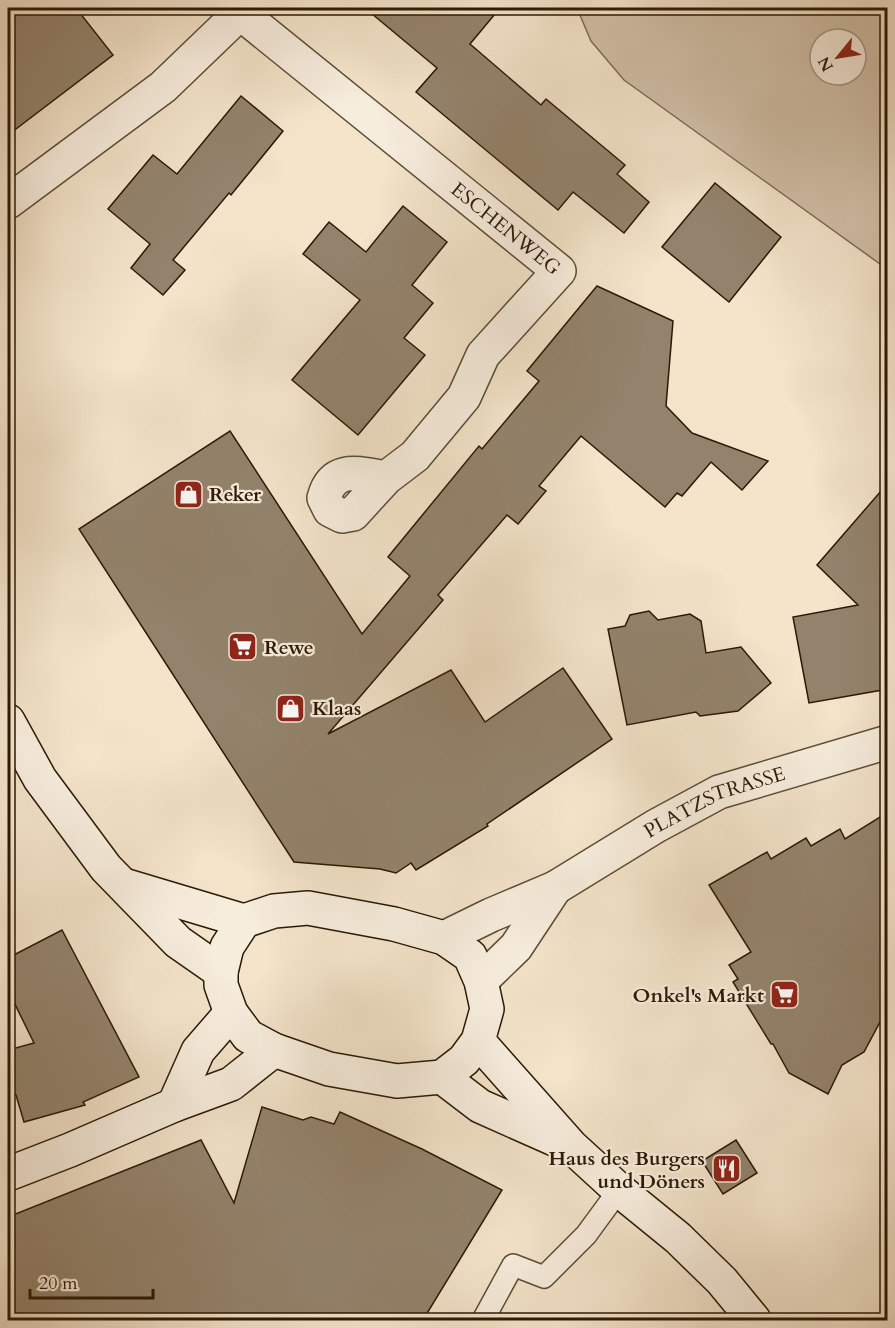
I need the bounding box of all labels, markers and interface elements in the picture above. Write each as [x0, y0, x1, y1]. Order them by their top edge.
north arrow [808, 27, 868, 87]
text: N [813, 52, 839, 76]
street label: ESCHENWEG [445, 176, 566, 281]
shop icon: Reker [172, 478, 204, 510]
place label: Reker [209, 481, 262, 508]
supermarket icon: Rewe [227, 631, 259, 663]
place label: Rewe [264, 634, 314, 661]
shop icon: Klaas [275, 692, 307, 724]
place label: Klaas [312, 695, 361, 722]
street label: PLATZSTRASSE [639, 760, 788, 844]
supermarket icon: Onkel's Markt [769, 979, 801, 1011]
place label: Onkel's Markt [633, 982, 764, 1009]
place label: Haus des Burgers und Döners [548, 1145, 705, 1195]
restaurant icon: Haus des Burgers und Döners [710, 1153, 742, 1185]
scale bar [30, 1262, 153, 1300]
text: 20 m [39, 1271, 78, 1296]

